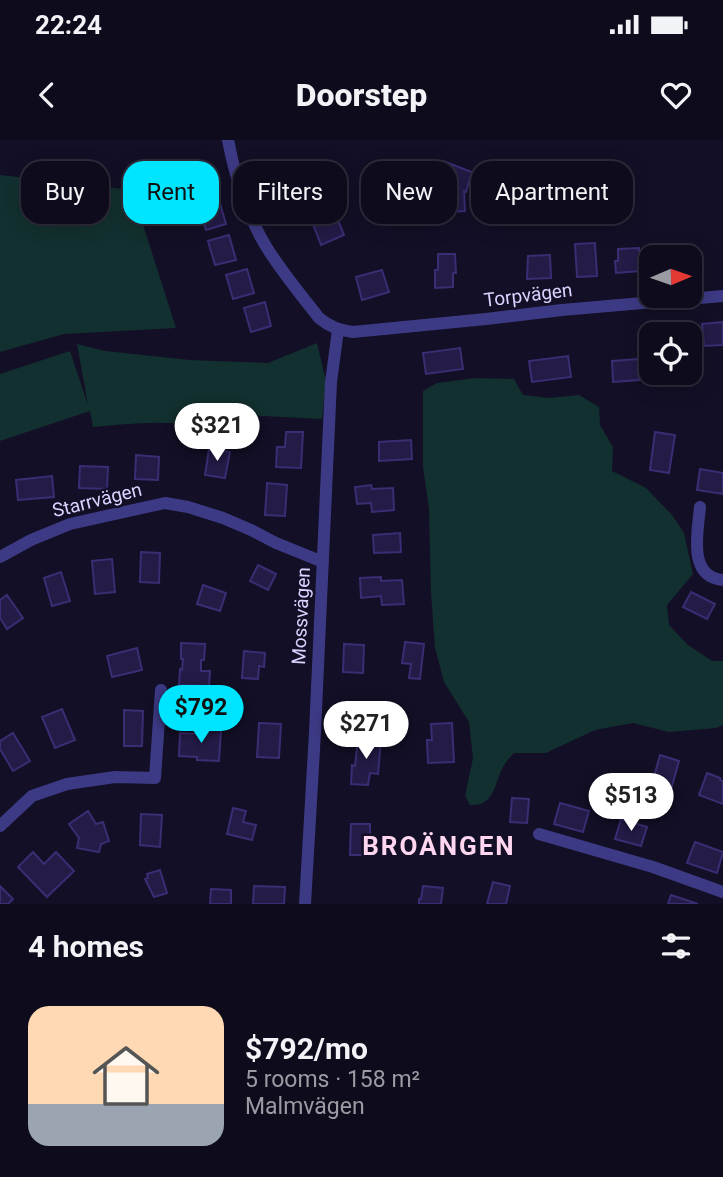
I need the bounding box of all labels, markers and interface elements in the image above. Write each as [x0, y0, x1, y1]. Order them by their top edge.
text: 22:24 [35, 10, 102, 40]
icon: back [28, 76, 66, 114]
text: Doorstep [296, 76, 427, 114]
icon: heart [657, 76, 695, 114]
chip: Buy [21, 161, 109, 224]
chip: Rent [123, 161, 219, 224]
chip: Filters [233, 161, 347, 224]
chip: New [361, 161, 457, 224]
chip: Apartment [471, 161, 633, 224]
north arrow [639, 245, 702, 308]
map controls [639, 245, 702, 385]
street label: Torpvägen [482, 278, 574, 312]
button: locate [639, 322, 702, 385]
pin: $321 [176, 404, 258, 463]
text: $321 [191, 412, 243, 439]
street label: Starrvägen [50, 478, 144, 522]
street label: Mossvägen [287, 567, 315, 665]
pin: $792 [160, 686, 242, 745]
text: $792 [175, 694, 227, 721]
pin: $271 [325, 702, 407, 761]
text: $271 [340, 710, 392, 737]
pin: $513 [590, 774, 672, 833]
text: $513 [605, 782, 657, 809]
district label: BROÄNGEN [362, 831, 516, 861]
icon: filters [657, 927, 695, 965]
text: 4 homes [28, 929, 144, 964]
text: $792/mo [245, 1031, 368, 1066]
icon: home [84, 1034, 168, 1118]
text: 5 rooms · 158 m² [245, 1066, 420, 1093]
text: Malmvägen [245, 1093, 365, 1120]

